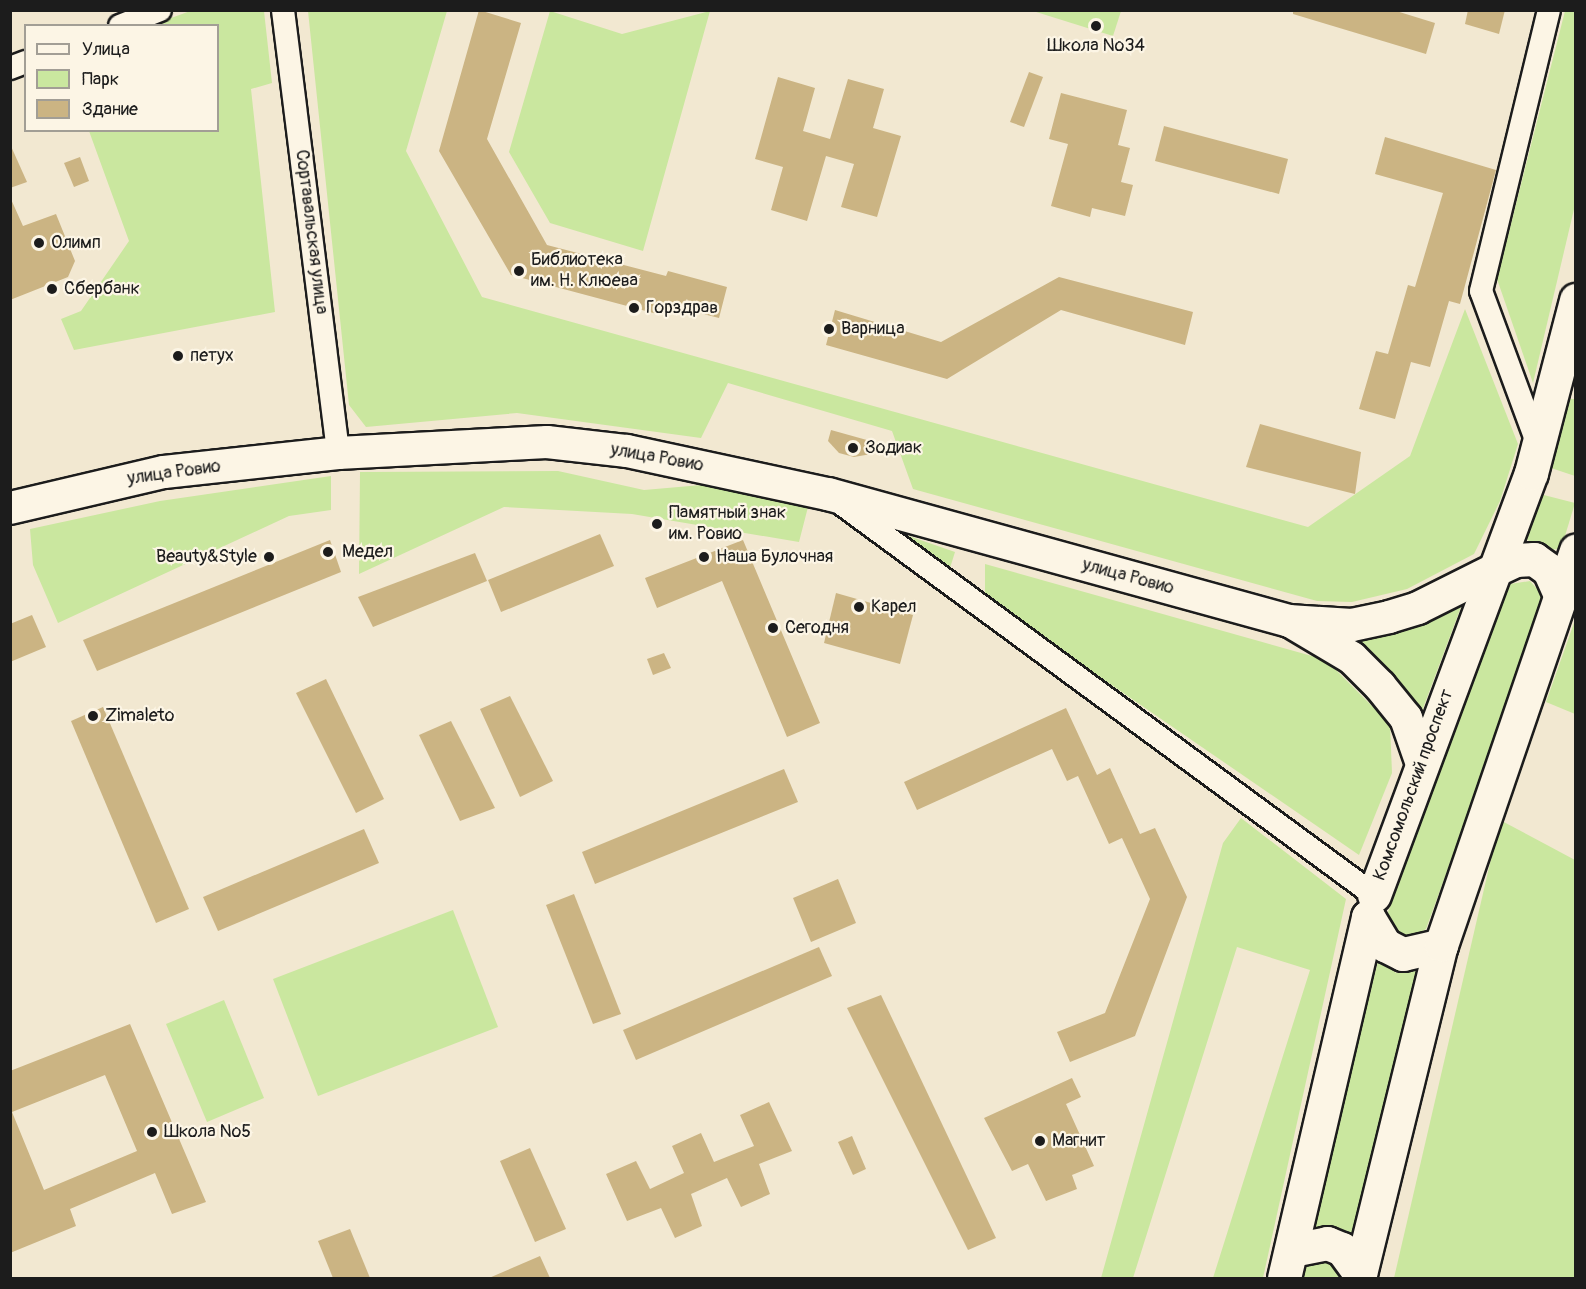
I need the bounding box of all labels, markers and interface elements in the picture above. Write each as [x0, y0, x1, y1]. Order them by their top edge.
marker: Школа №34 [1089, 19, 1103, 33]
legend [24, 24, 219, 132]
place label: Школа №34 [1047, 35, 1145, 57]
text: Улица [82, 38, 130, 61]
text: Парк [82, 68, 119, 91]
text: Здание [82, 98, 138, 121]
street label: Сортавальская улица [290, 148, 332, 316]
place label: Олимп [51, 232, 101, 254]
marker: Олимп [32, 236, 46, 250]
place label: Библиотека им. Н. Клюева [531, 250, 638, 292]
marker: Библиотека им. Н. Клюева [512, 264, 526, 278]
place label: Сбербанк [64, 278, 140, 300]
marker: Сбербанк [45, 282, 59, 296]
place label: Горздрав [646, 297, 718, 319]
marker: Горздрав [627, 301, 641, 315]
place label: Варница [841, 318, 905, 340]
marker: Варница [822, 322, 836, 336]
place label: петух [190, 345, 234, 367]
marker: петух [171, 349, 185, 363]
place label: Зодиак [865, 437, 922, 459]
street label: улица Ровио [609, 439, 705, 477]
marker: Зодиак [846, 441, 860, 455]
street label: улица Ровио [126, 456, 222, 490]
place label: Памятный знак им. Ровио [669, 503, 786, 546]
marker: Памятный знак им. Ровио [650, 517, 664, 531]
place label: Медел [342, 541, 393, 563]
marker: Медел [319, 543, 337, 561]
place label: Beauty&Style [156, 546, 257, 568]
place label: Наша Булочная [716, 546, 833, 568]
marker: Beauty&Style [262, 550, 276, 564]
marker: Наша Булочная [697, 550, 711, 564]
street label: улица Ровио [1080, 554, 1176, 600]
place label: Карел [871, 596, 917, 618]
marker: Карел [852, 600, 866, 614]
place label: Сегодня [785, 617, 849, 639]
marker: Сегодня [766, 621, 780, 635]
street label: Комсомольский проспект [1369, 687, 1459, 883]
place label: Zimaleto [105, 705, 174, 727]
marker: Zimaleto [86, 709, 100, 723]
place label: Школа №5 [164, 1121, 251, 1143]
marker: Школа №5 [145, 1125, 159, 1139]
place label: Магнит [1052, 1130, 1105, 1152]
marker: Магнит [1033, 1134, 1047, 1148]

